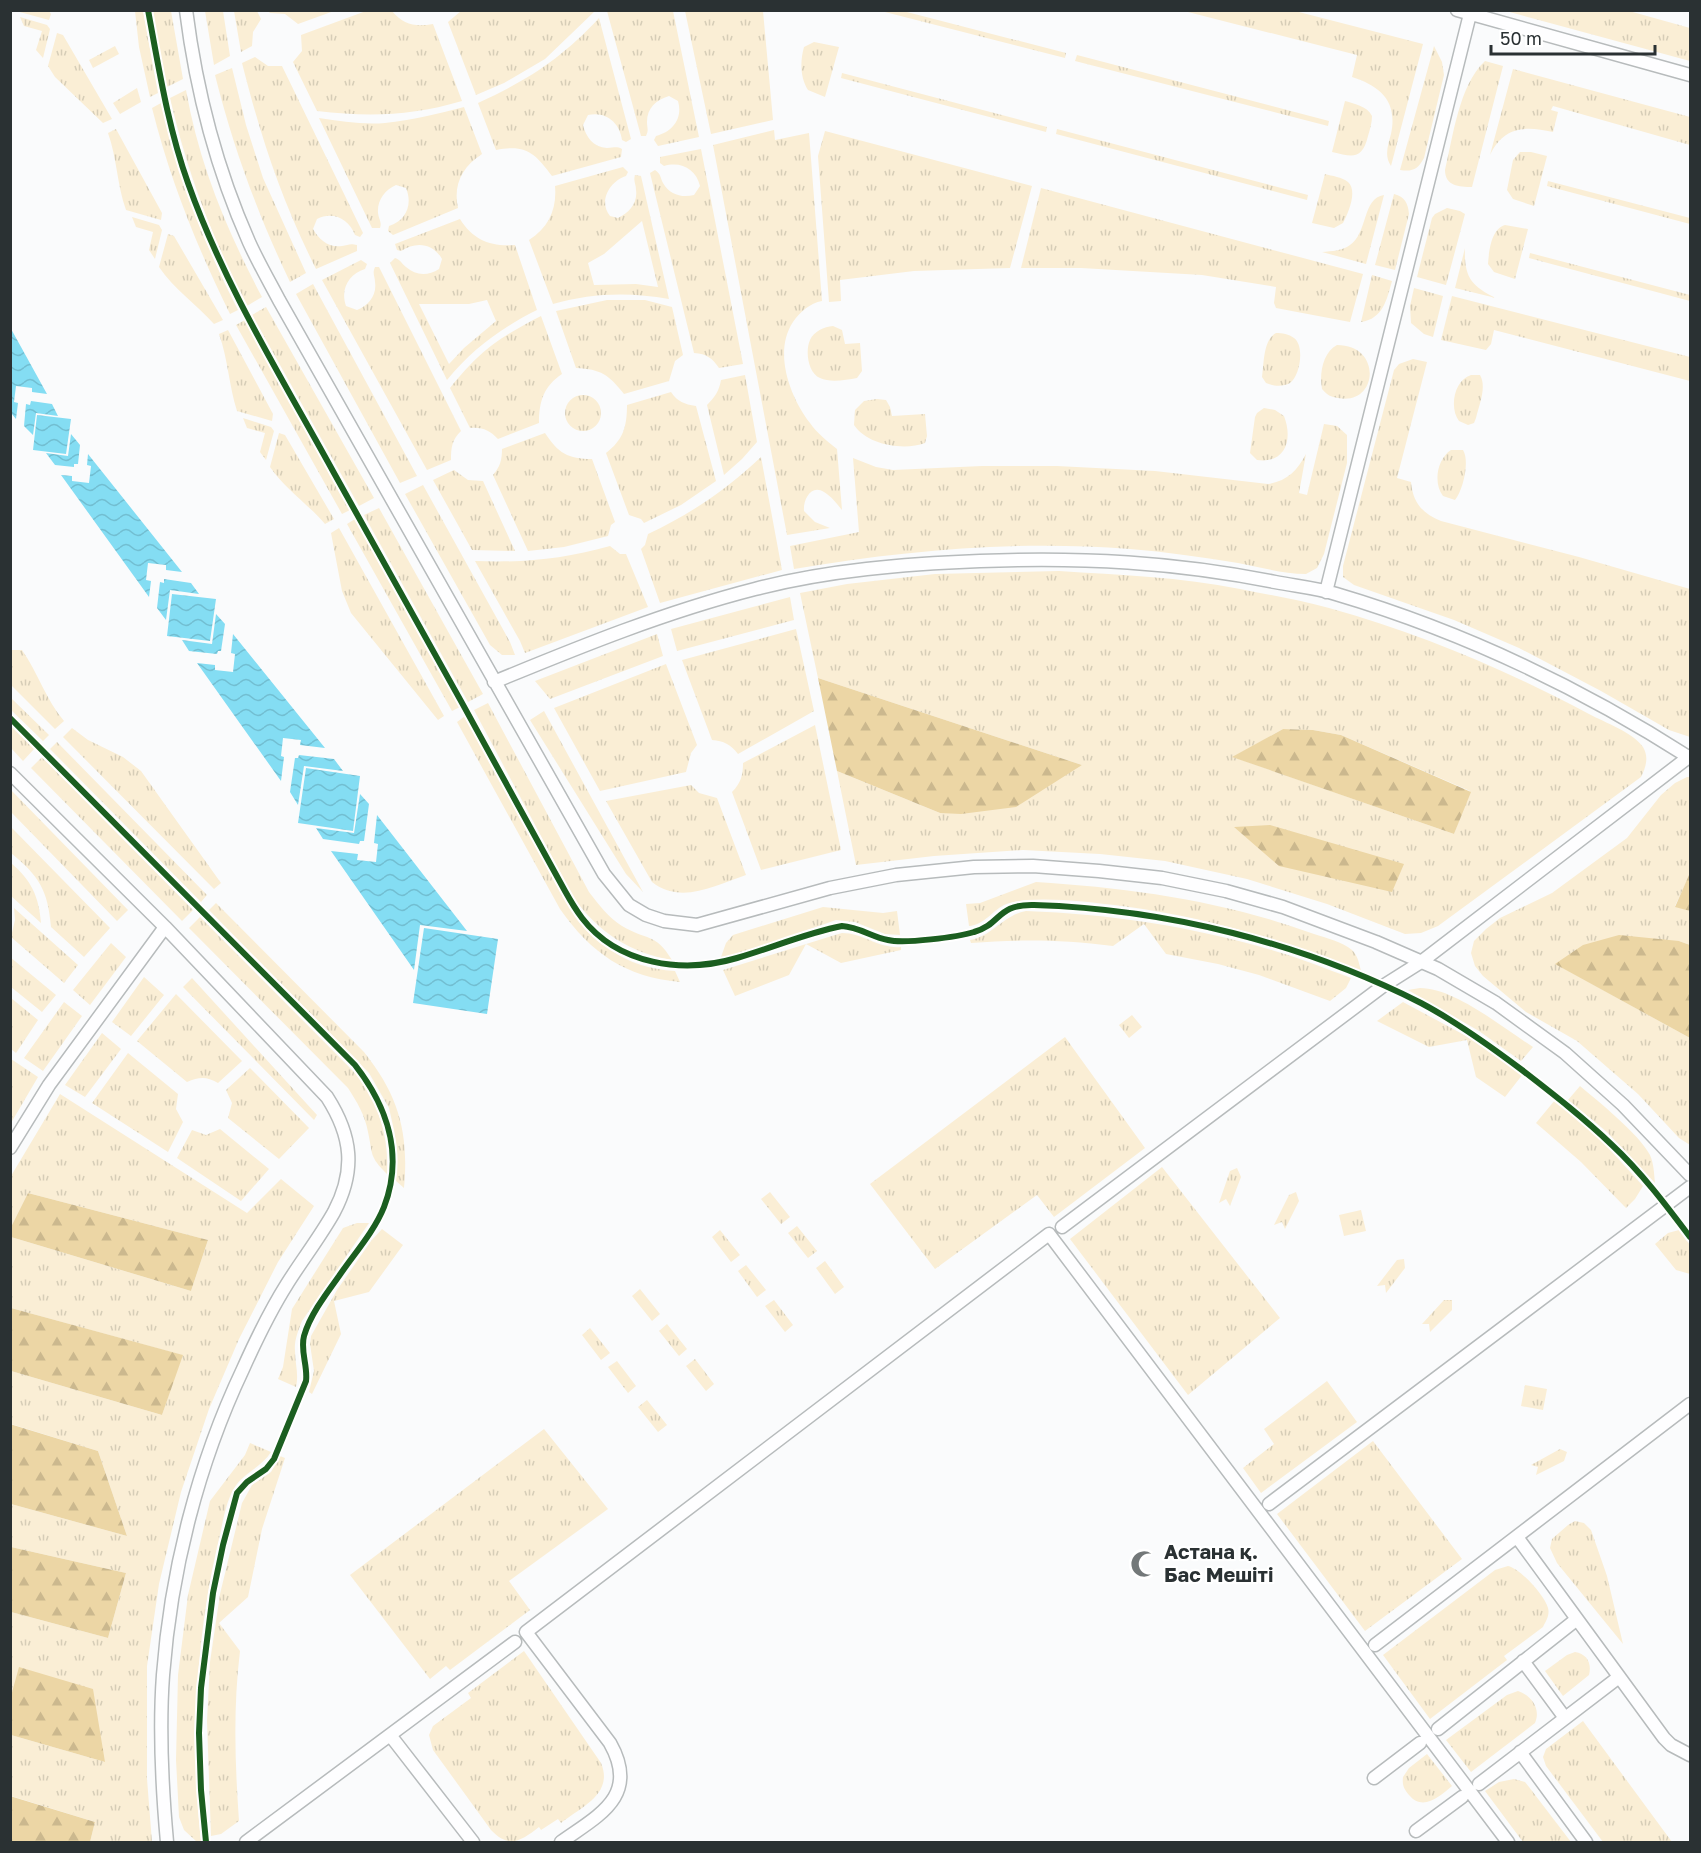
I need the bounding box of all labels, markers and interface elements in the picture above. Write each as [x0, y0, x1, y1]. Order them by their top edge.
scale bar [1491, 18, 1654, 56]
text: 50 m [1500, 27, 1542, 49]
place label: Астана қ. Бас Мешіті [1164, 1539, 1273, 1586]
mosque icon: Астана қ. Бас Мешіті [1129, 1549, 1159, 1579]

